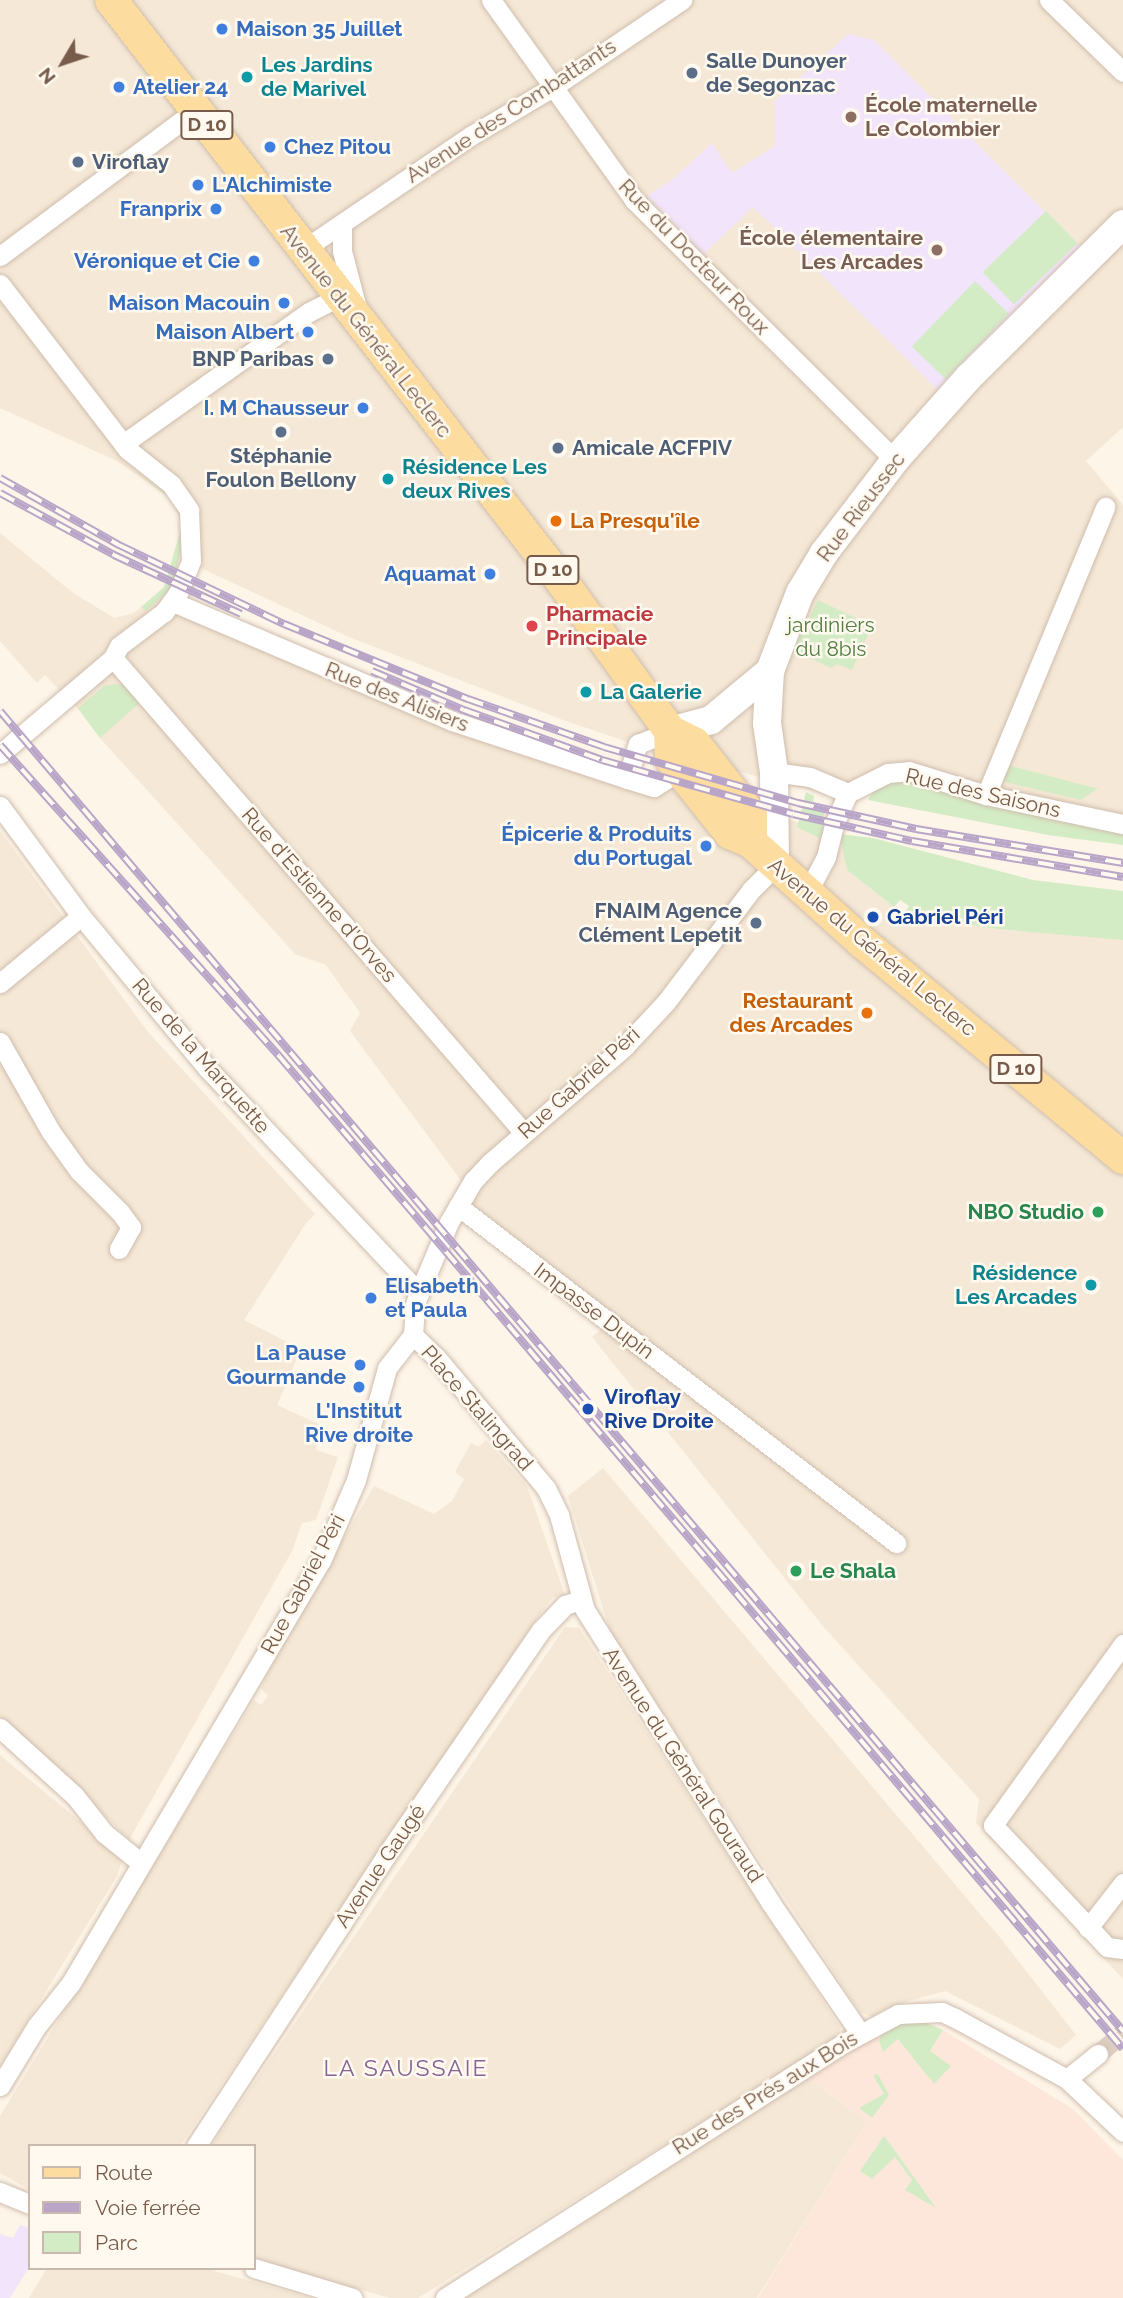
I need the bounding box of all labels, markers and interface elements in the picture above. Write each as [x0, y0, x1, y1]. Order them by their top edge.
place label: Maison 35 Juillet [236, 16, 403, 42]
marker: Maison 35 Juillet [214, 21, 230, 37]
north arrow [28, 28, 98, 98]
street label: Avenue des Combattants [401, 34, 621, 188]
place label: Salle Dunoyer de Segonzac [706, 48, 847, 98]
place label: Les Jardins de Marivel [261, 52, 373, 102]
text: N [34, 64, 60, 89]
marker: Salle Dunoyer de Segonzac [684, 65, 700, 81]
marker: Les Jardins de Marivel [239, 69, 255, 85]
place label: Atelier 24 [133, 74, 229, 100]
marker: Atelier 24 [111, 79, 127, 95]
place label: École maternelle Le Colombier [865, 92, 1037, 142]
marker: École maternelle Le Colombier [843, 109, 859, 125]
road number: D 10 [179, 110, 235, 140]
place label: Chez Pitou [284, 134, 391, 160]
marker: Chez Pitou [262, 139, 278, 155]
place label: Viroflay [92, 149, 169, 175]
marker: Viroflay [70, 154, 86, 170]
place label: L'Alchimiste [212, 172, 332, 198]
street label: Rue du Docteur Roux [613, 174, 775, 340]
marker: L'Alchimiste [190, 177, 206, 193]
place label: Franprix [120, 196, 202, 222]
marker: Franprix [208, 201, 224, 217]
street label: Avenue du Général Leclerc [275, 219, 457, 443]
place label: École élementaire Les Arcades [739, 225, 923, 275]
marker: École élementaire Les Arcades [929, 242, 945, 258]
place label: Véronique et Cie [74, 248, 240, 274]
marker: Véronique et Cie [246, 253, 262, 269]
place label: Maison Macouin [108, 290, 270, 316]
marker: Maison Macouin [276, 295, 292, 311]
place label: Maison Albert [155, 319, 294, 345]
marker: Maison Albert [300, 324, 316, 340]
place label: BNP Paribas [191, 346, 314, 372]
marker: BNP Paribas [320, 351, 336, 367]
place label: I. M Chausseur [203, 395, 349, 421]
marker: I. M Chausseur [355, 400, 371, 416]
marker: Stéphanie Foulon Bellony [273, 424, 289, 440]
place label: Amicale ACFPIV [572, 435, 732, 461]
marker: Amicale ACFPIV [550, 440, 566, 456]
place label: Stéphanie Foulon Bellony [205, 443, 357, 493]
street label: Rue Rieussec [812, 447, 910, 567]
place label: Résidence Les deux Rives [402, 454, 547, 504]
marker: Résidence Les deux Rives [380, 471, 396, 487]
place label: La Presqu'île [570, 508, 700, 534]
marker: La Presqu'île [548, 513, 564, 529]
road number: D 10 [525, 554, 581, 586]
place label: Aquamat [384, 561, 476, 587]
marker: Aquamat [482, 566, 498, 582]
place label: Pharmacie Principale [546, 601, 653, 651]
park label: jardiniers du 8bis [787, 612, 875, 662]
marker: Pharmacie Principale [524, 618, 540, 634]
street label: Rue des Alisiers [321, 657, 473, 737]
place label: La Galerie [600, 679, 702, 705]
marker: La Galerie [578, 684, 594, 700]
street label: Rue des Saisons [903, 763, 1063, 823]
street label: Rue d'Estienne d'Orves [236, 802, 402, 988]
place label: Épicerie & Produits du Portugal [501, 821, 692, 871]
marker: Épicerie & Produits du Portugal [698, 838, 714, 854]
street label: Avenue du Général Leclerc [763, 852, 981, 1042]
place label: FNAIM Agence Clément Lepetit [578, 898, 742, 948]
place label: Gabriel Péri [887, 904, 1004, 930]
marker: Gabriel Péri [865, 909, 881, 925]
marker: FNAIM Agence Clément Lepetit [748, 915, 764, 931]
street label: Rue de la Marquette [127, 973, 275, 1139]
place label: Restaurant des Arcades [729, 988, 853, 1038]
marker: Restaurant des Arcades [859, 1005, 875, 1021]
street label: Rue Gabriel Péri [513, 1022, 645, 1144]
road number: D 10 [988, 1054, 1044, 1084]
place label: NBO Studio [967, 1199, 1084, 1225]
marker: NBO Studio [1090, 1204, 1106, 1220]
street label: Impasse Dupin [529, 1258, 659, 1364]
place label: Résidence Les Arcades [954, 1260, 1077, 1310]
place label: Elisabeth et Paula [385, 1273, 479, 1323]
marker: Résidence Les Arcades [1083, 1277, 1099, 1293]
marker: Elisabeth et Paula [363, 1290, 379, 1306]
place label: La Pause Gourmande [227, 1340, 346, 1390]
street label: Place Stalingrad [416, 1340, 538, 1476]
marker: La Pause Gourmande [352, 1357, 368, 1373]
marker: L'Institut Rive droite [351, 1379, 367, 1395]
place label: Viroflay Rive Droite [604, 1384, 714, 1434]
place label: L'Institut Rive droite [305, 1398, 413, 1448]
marker: Viroflay Rive Droite [578, 1399, 598, 1419]
street label: Rue Gabriel Péri [255, 1509, 351, 1659]
place label: Le Shala [810, 1558, 896, 1584]
marker: Le Shala [788, 1563, 804, 1579]
street label: Avenue du Général Gouraud [597, 1642, 769, 1888]
street label: Avenue Gaugé [329, 1800, 431, 1932]
street label: Rue des Prés aux Bois [668, 2026, 862, 2160]
district label: LA SAUSSAIE [325, 2054, 487, 2082]
legend [28, 2144, 256, 2270]
text: Route [95, 2160, 153, 2185]
text: Voie ferrée [95, 2195, 201, 2220]
text: Parc [95, 2230, 138, 2255]

